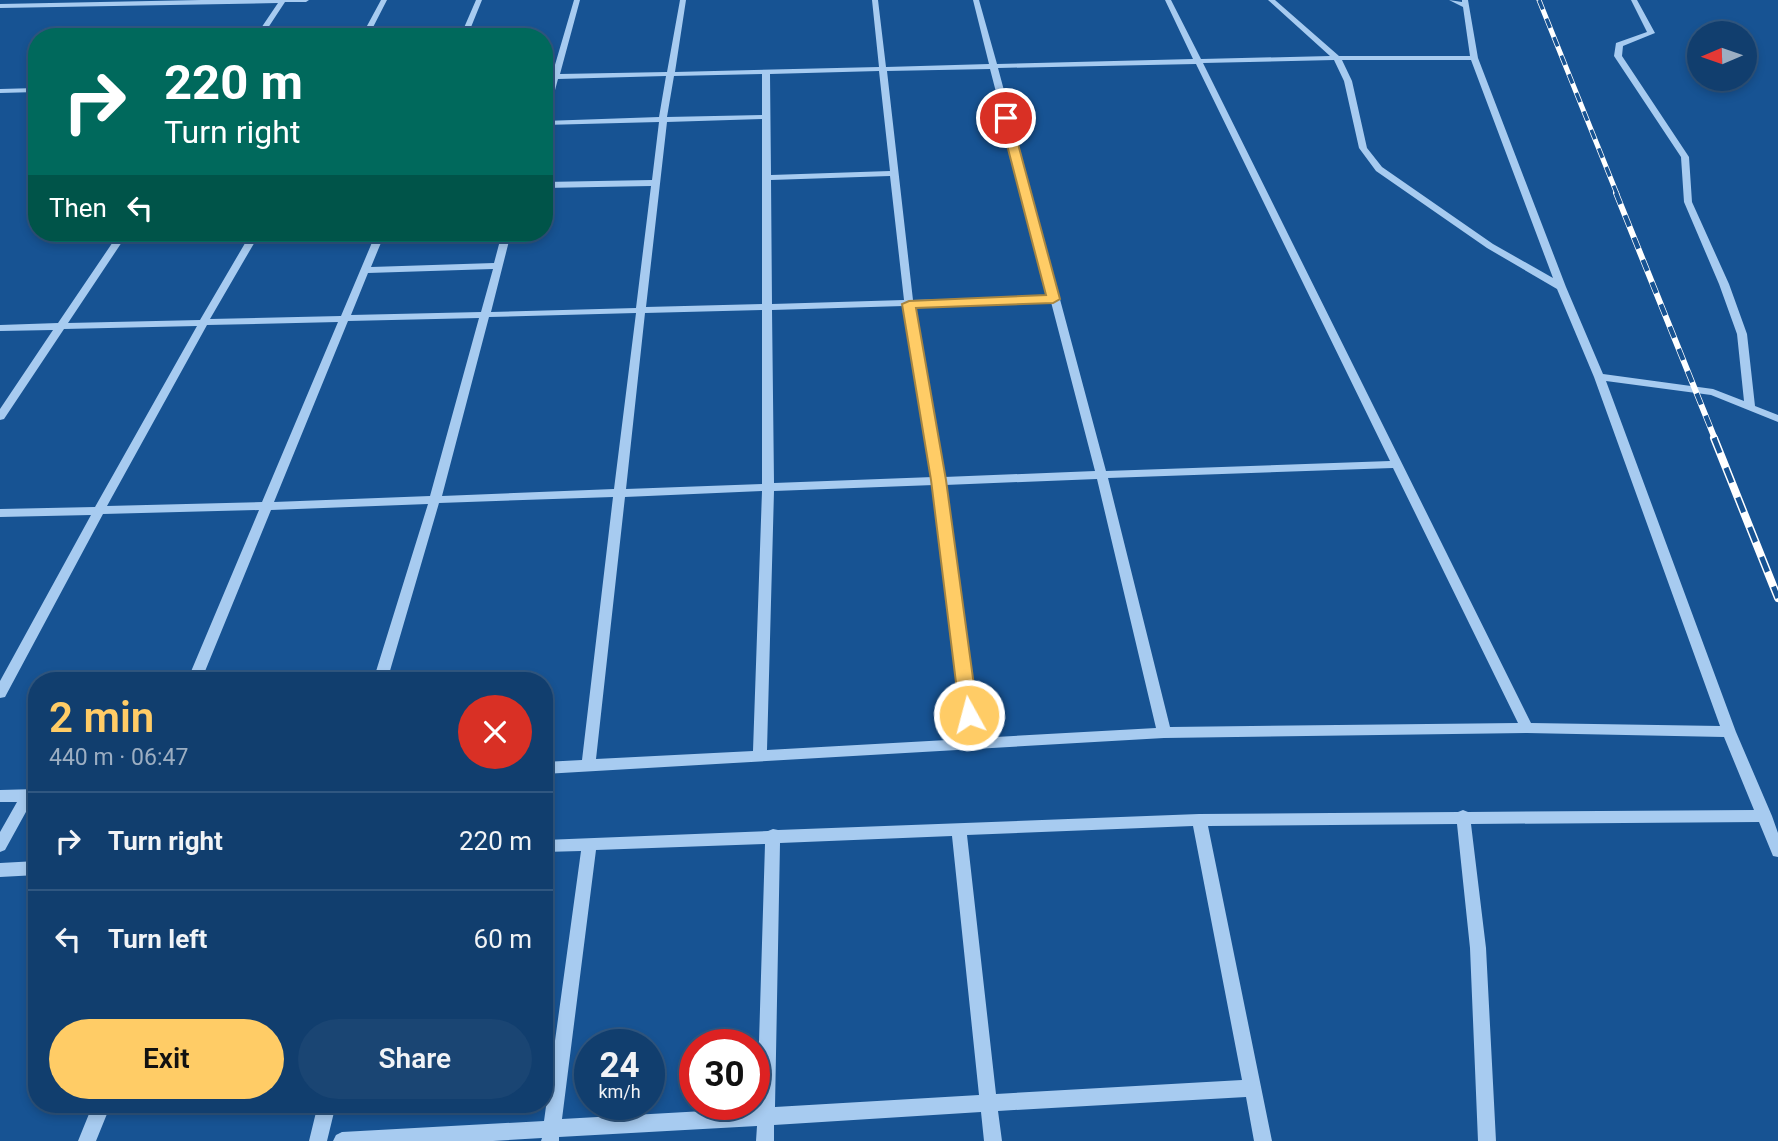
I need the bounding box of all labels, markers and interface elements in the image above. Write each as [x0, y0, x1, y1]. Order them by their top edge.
north arrow [1687, 21, 1757, 91]
map controls [1687, 21, 1757, 91]
text: 220 m [164, 54, 303, 111]
icon: right [49, 56, 140, 147]
pin [976, 88, 1036, 148]
icon: arrive [987, 99, 1025, 137]
text: Turn right [164, 113, 300, 151]
icon: left [121, 189, 159, 227]
text: Then [49, 193, 107, 223]
position arrow [932, 678, 1006, 752]
text: 2 min [49, 693, 154, 742]
button: close [458, 695, 532, 769]
text: 440 m · 06:47 [49, 744, 188, 771]
icon: right [49, 822, 87, 860]
text: Turn right [108, 826, 223, 856]
text: 220 m [459, 826, 532, 856]
icon: left [49, 920, 87, 958]
text: Turn left [108, 924, 207, 954]
text: 60 m [474, 924, 532, 954]
button: Exit [49, 1019, 284, 1099]
button: Share [298, 1019, 532, 1099]
speed limit sign: 30 [679, 1029, 770, 1120]
text: 24 [599, 1045, 640, 1086]
text: km/h [598, 1081, 641, 1102]

